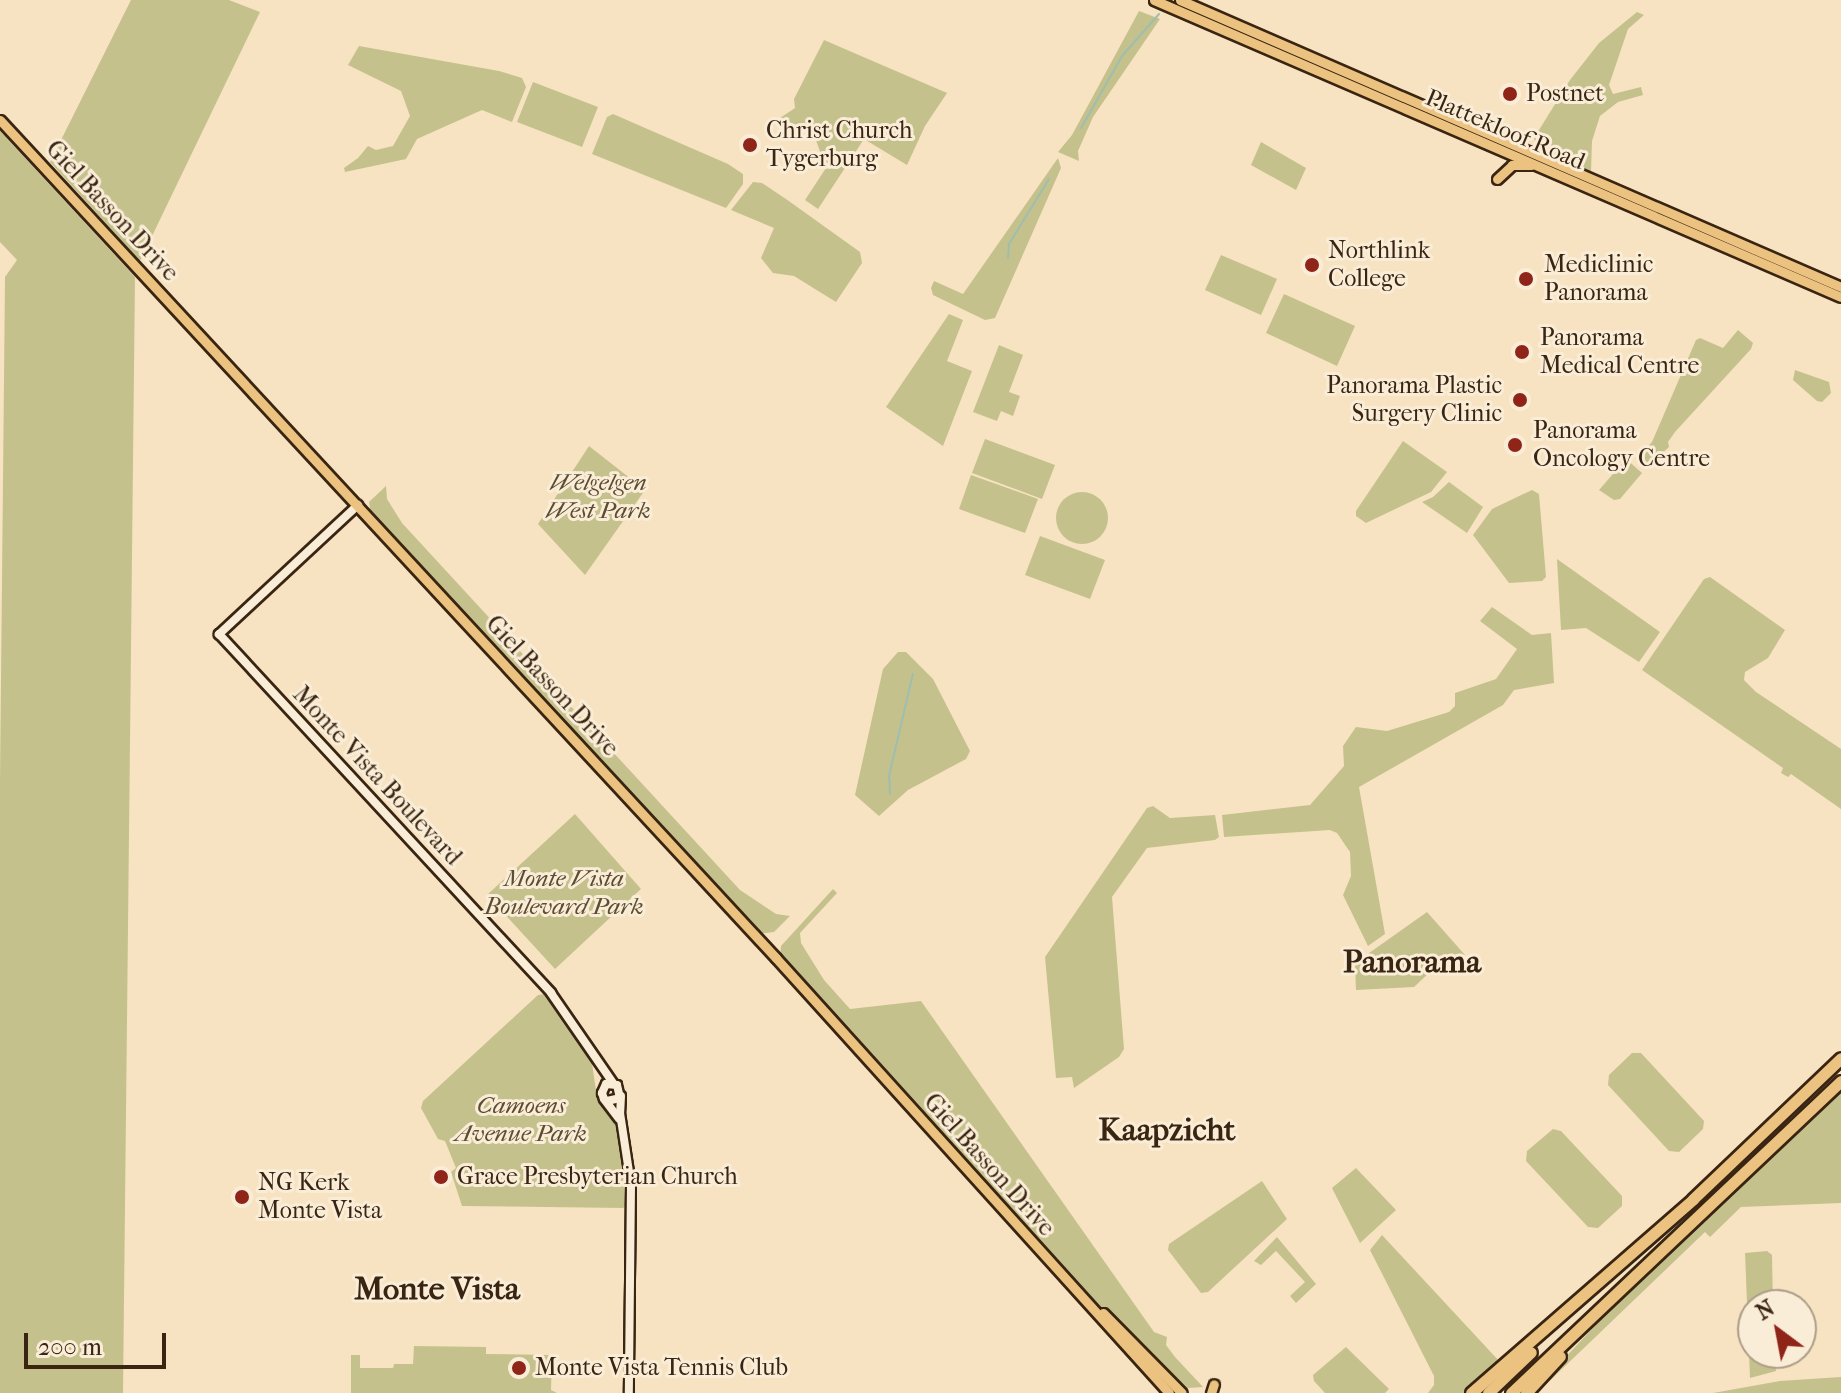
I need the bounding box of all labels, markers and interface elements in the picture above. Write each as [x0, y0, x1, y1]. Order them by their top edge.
place label: Postnet [1526, 80, 1604, 108]
street label: Plattekloof Road [1421, 83, 1589, 177]
marker: Postnet [1501, 85, 1519, 103]
place label: Christ Church Tygerburg [766, 117, 912, 173]
street label: Giel Basson Drive [40, 135, 184, 287]
marker: Christ Church Tygerburg [741, 136, 759, 154]
place label: Northlink College [1328, 237, 1430, 293]
place label: Mediclinic Panorama [1544, 251, 1653, 307]
marker: Northlink College [1303, 256, 1321, 274]
marker: Mediclinic Panorama [1515, 268, 1537, 290]
place label: Panorama Medical Centre [1540, 324, 1699, 380]
marker: Panorama Medical Centre [1511, 341, 1533, 363]
place label: Panorama Plastic Surgery Clinic [1326, 372, 1502, 428]
marker: Panorama Plastic Surgery Clinic [1509, 389, 1531, 411]
place label: Panorama Oncology Centre [1533, 417, 1710, 473]
marker: Panorama Oncology Centre [1504, 434, 1526, 456]
park label: Welgelgen West Park [545, 469, 651, 525]
street label: Giel Basson Drive [480, 610, 624, 762]
street label: Monte Vista Boulevard [287, 680, 467, 872]
park label: Monte Vista Boulevard Park [484, 865, 644, 921]
district label: Panorama [1343, 943, 1481, 981]
street label: Giel Basson Drive [918, 1088, 1060, 1242]
park label: Camoens Avenue Park [455, 1092, 587, 1148]
district label: Kaapzicht [1098, 1111, 1236, 1149]
place label: Grace Presbyterian Church [457, 1163, 738, 1191]
marker: Grace Presbyterian Church [432, 1168, 450, 1186]
place label: NG Kerk Monte Vista [258, 1169, 382, 1225]
marker: NG Kerk Monte Vista [233, 1188, 251, 1206]
district label: Monte Vista [354, 1270, 520, 1308]
north arrow [1737, 1289, 1817, 1369]
text: N [1751, 1295, 1779, 1326]
scale bar [28, 1317, 170, 1367]
text: 200 m [38, 1333, 102, 1361]
place label: Monte Vista Tennis Club [535, 1354, 788, 1382]
marker: Monte Vista Tennis Club [510, 1359, 528, 1377]

